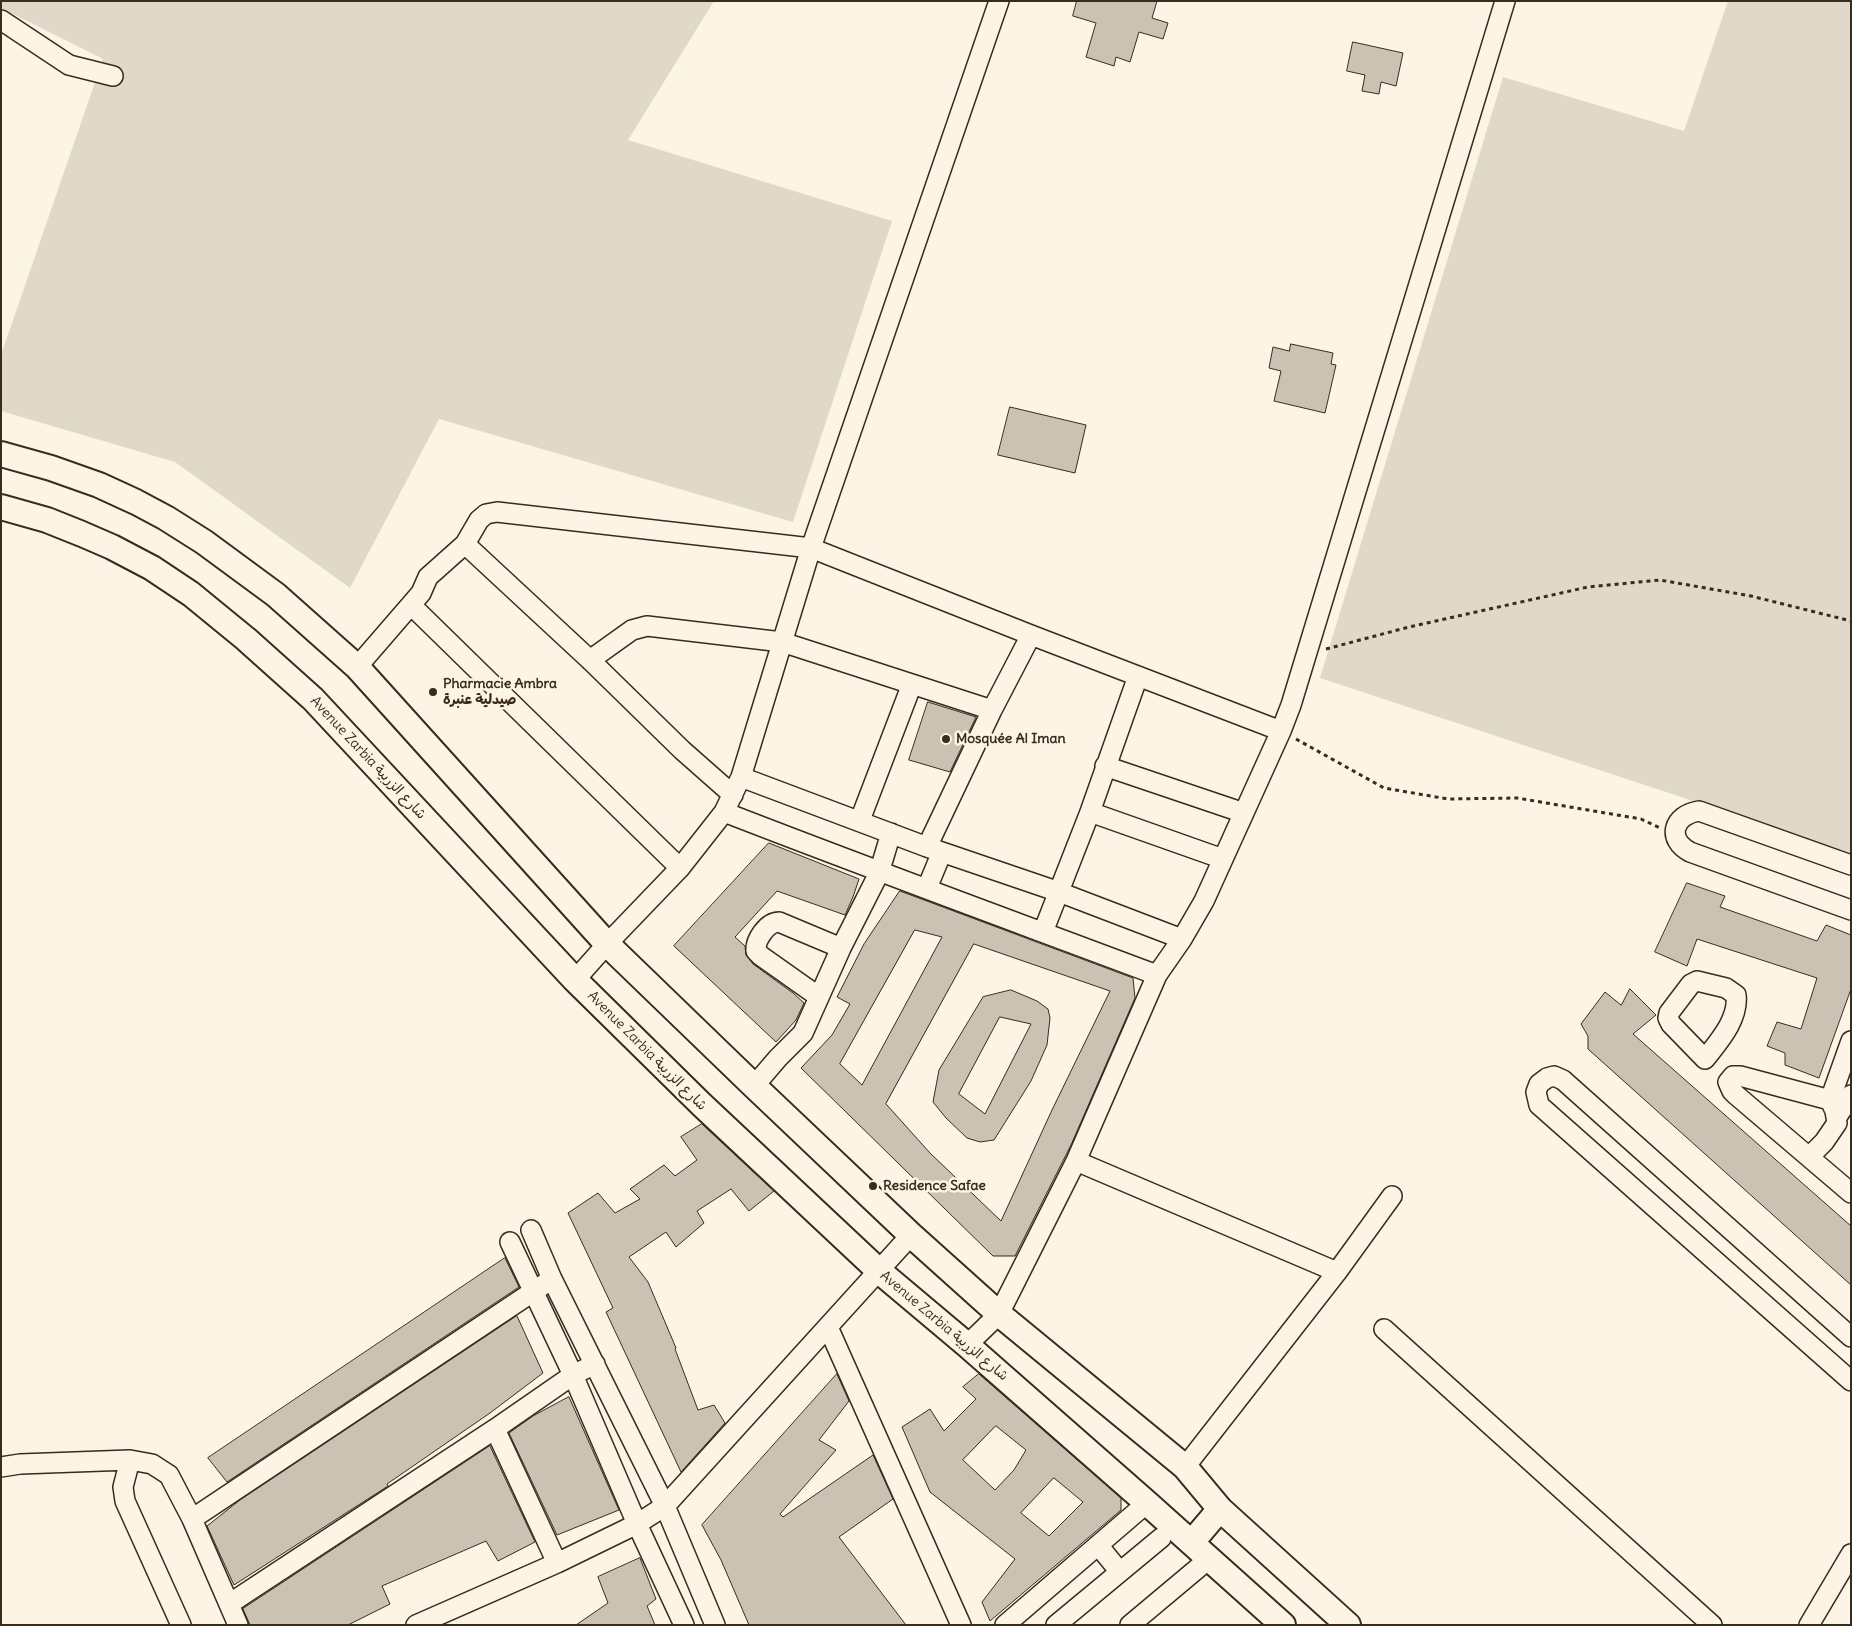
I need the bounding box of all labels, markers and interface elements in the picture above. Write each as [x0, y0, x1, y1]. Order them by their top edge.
place label: Pharmacie Ambra صيدلية عنبرة [443, 676, 557, 709]
marker: Pharmacie Ambra صيدلية عنبرة [427, 686, 439, 698]
street label: Avenue Zarbia شارع الزربية [307, 693, 429, 823]
place label: Mosquée Al Iman [956, 731, 1066, 747]
marker: Mosquée Al Iman [940, 733, 952, 745]
street label: Avenue Zarbia شارع الزربية [584, 988, 710, 1114]
place label: Residence Safae [883, 1178, 986, 1194]
marker: Residence Safae [867, 1180, 879, 1192]
street label: Avenue Zarbia شارع الزربية [877, 1267, 1011, 1385]

